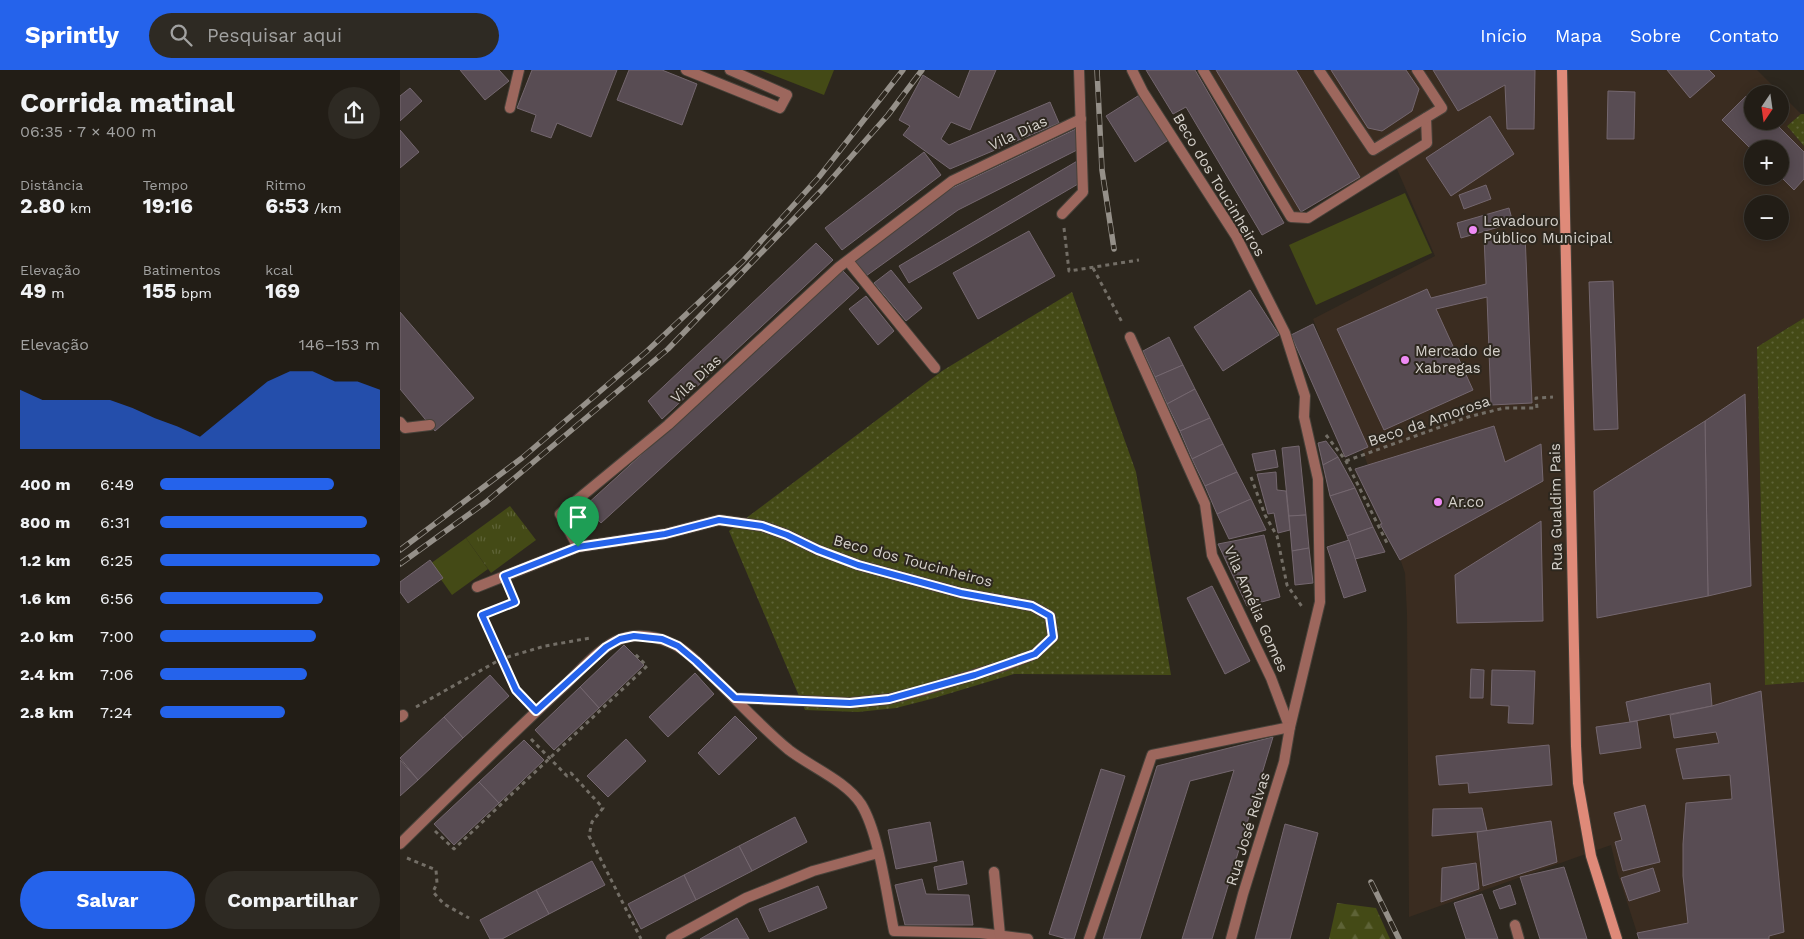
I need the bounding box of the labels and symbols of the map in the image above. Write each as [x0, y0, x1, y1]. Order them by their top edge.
north arrow [1744, 85, 1789, 130]
street label: Beco dos Toucinheiros [1169, 110, 1269, 260]
street label: Vila Dias [986, 112, 1050, 154]
place label: Lavadouro Público Municipal [1483, 212, 1612, 247]
marker: Lavadouro Público Municipal [1467, 224, 1479, 236]
place label: Mercado de Xabregas [1415, 342, 1501, 377]
street label: Vila Dias [667, 351, 725, 407]
marker: Mercado de Xabregas [1399, 354, 1411, 366]
street label: Beco da Amorosa [1366, 392, 1493, 450]
street label: Rua Gualdim Pais [1546, 443, 1566, 571]
place label: Ar.co [1448, 493, 1484, 511]
pin [557, 496, 599, 547]
marker: Ar.co [1432, 496, 1444, 508]
street label: Beco dos Toucinheiros [831, 531, 995, 591]
street label: Vila Amélia Gomes [1220, 543, 1292, 675]
street label: Rua José Relvas [1222, 770, 1274, 888]

